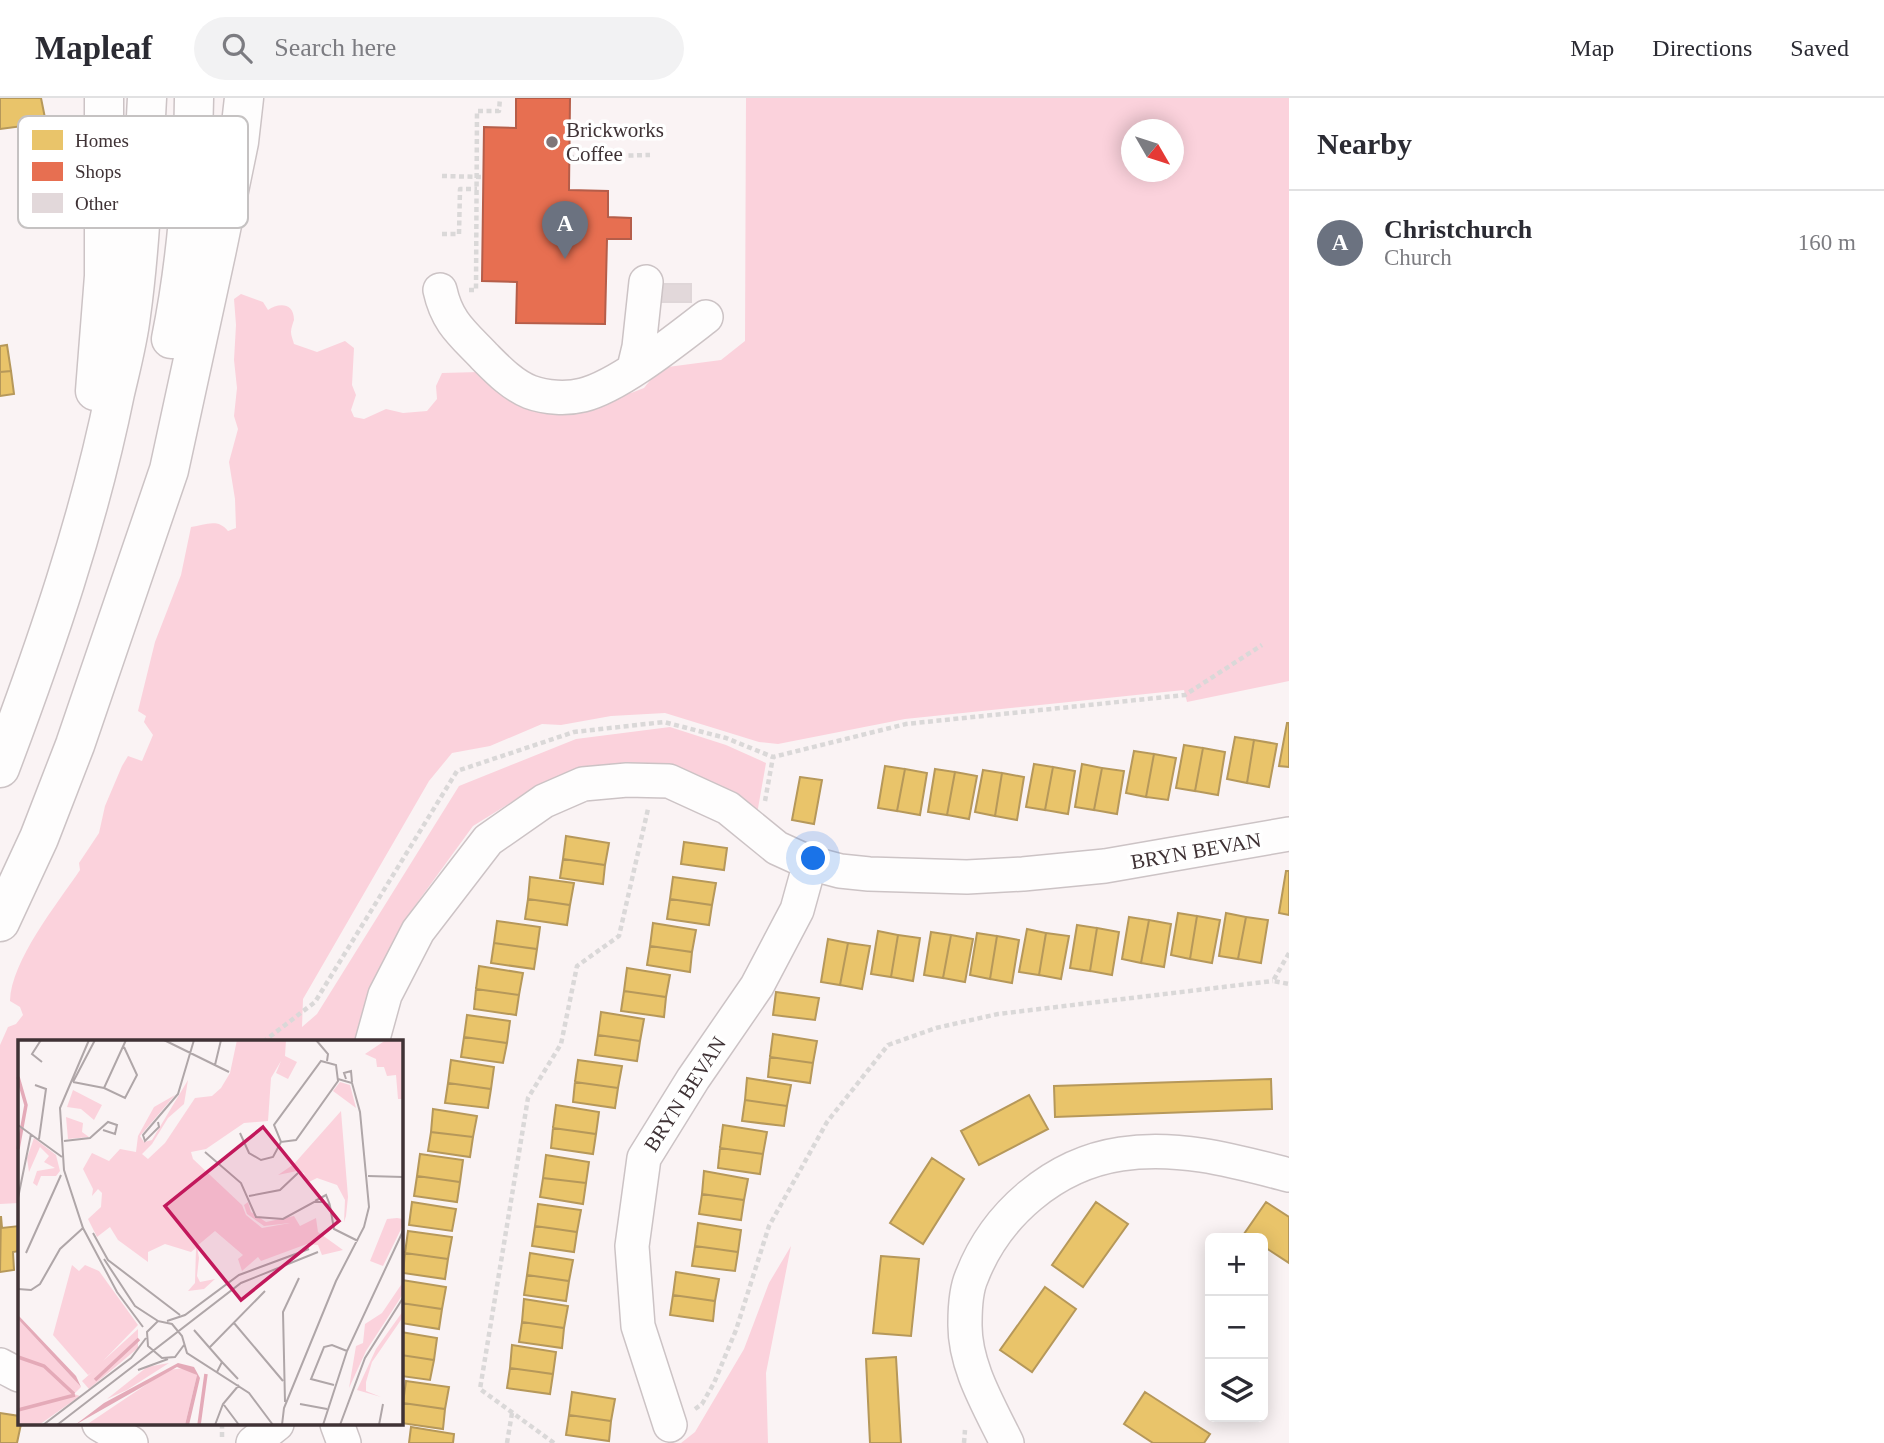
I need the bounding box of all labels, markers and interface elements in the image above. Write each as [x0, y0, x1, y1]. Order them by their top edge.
search box [194, 17, 684, 80]
icon: search [218, 29, 256, 67]
text: Mapleaf [35, 30, 152, 66]
text: Search here [274, 33, 396, 62]
text: Map [1570, 35, 1614, 61]
text: Directions [1652, 35, 1752, 61]
text: Saved [1790, 35, 1849, 61]
legend [18, 116, 248, 228]
place label: Brickworks Coffee [566, 118, 664, 166]
north arrow [1121, 119, 1184, 182]
text: Nearby [1317, 127, 1412, 160]
text: Homes [75, 130, 129, 151]
marker: Brickworks Coffee [544, 134, 560, 150]
text: Shops [75, 161, 121, 182]
text: Other [75, 193, 119, 214]
pin: A [542, 201, 588, 259]
text: Christchurch [1384, 215, 1532, 244]
text: A [1332, 230, 1348, 255]
text: 160 m [1798, 230, 1856, 255]
text: Church [1384, 245, 1452, 270]
street label: BRYN BEVAN [1129, 828, 1263, 874]
your location [796, 841, 830, 875]
street label: BRYN BEVAN [639, 1032, 731, 1156]
inset map [18, 1040, 402, 1426]
map controls [1205, 1233, 1268, 1422]
button: + [1205, 1233, 1268, 1296]
button: − [1205, 1296, 1268, 1359]
button: layers [1205, 1359, 1268, 1422]

